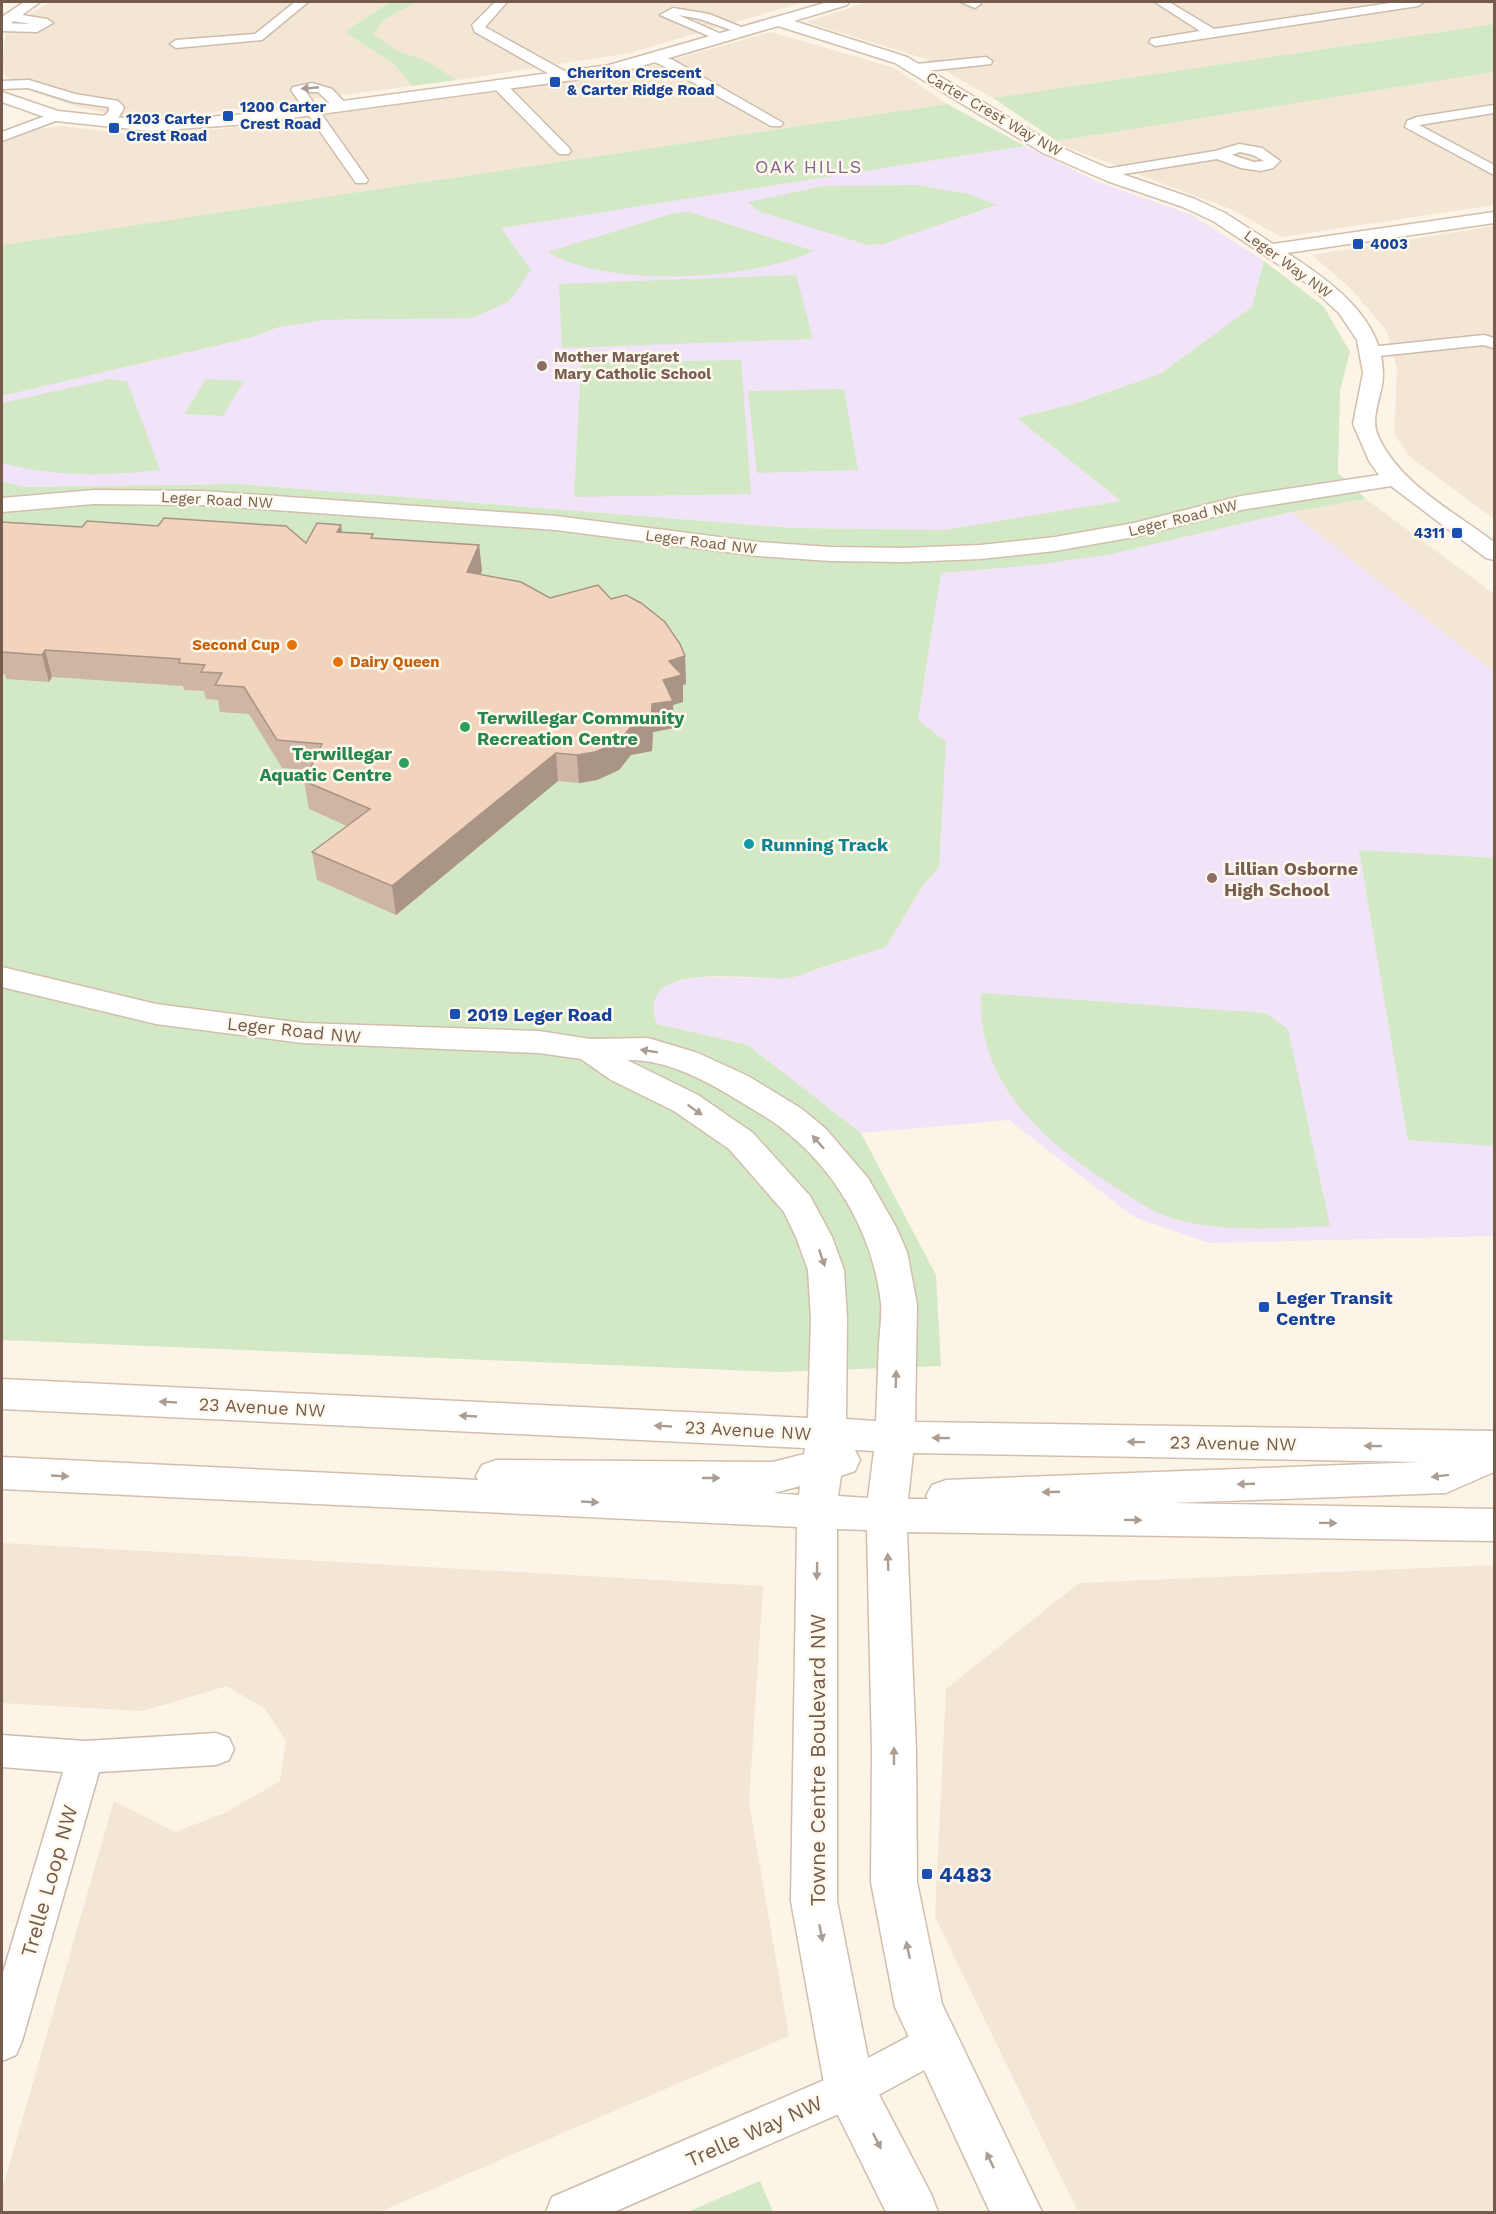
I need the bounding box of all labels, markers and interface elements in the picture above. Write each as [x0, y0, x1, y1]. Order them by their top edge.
place label: Cheriton Crescent & Carter Ridge Road [567, 64, 715, 99]
street label: Carter Crest Way NW [923, 68, 1065, 160]
marker: Cheriton Crescent & Carter Ridge Road [548, 75, 562, 89]
one-way arrow [301, 83, 320, 93]
place label: 1200 Carter Crest Road [240, 98, 326, 133]
marker: 1200 Carter Crest Road [221, 109, 235, 123]
place label: 1203 Carter Crest Road [126, 110, 212, 145]
marker: 1203 Carter Crest Road [107, 121, 121, 135]
district label: OAK HILLS [755, 156, 863, 177]
street label: Leger Way NW [1241, 226, 1335, 302]
place label: 4003 [1370, 235, 1408, 253]
marker: 4003 [1351, 237, 1365, 251]
place label: Mother Margaret Mary Catholic School [554, 348, 711, 383]
marker: Mother Margaret Mary Catholic School [535, 359, 549, 373]
street label: Leger Road NW [161, 488, 273, 512]
street label: Leger Road NW [1126, 496, 1240, 540]
place label: 4311 [1413, 524, 1445, 542]
street label: Leger Road NW [644, 526, 758, 558]
marker: 4311 [1450, 526, 1464, 540]
place label: Second Cup [192, 636, 280, 654]
marker: Second Cup [285, 638, 299, 652]
place label: Dairy Queen [350, 653, 440, 671]
marker: Dairy Queen [331, 655, 345, 669]
place label: Terwillegar Community Recreation Centre [477, 707, 685, 749]
marker: Terwillegar Community Recreation Centre [458, 720, 472, 734]
place label: Terwillegar Aquatic Centre [259, 743, 392, 785]
marker: Terwillegar Aquatic Centre [397, 756, 411, 770]
place label: Running Track [761, 834, 889, 855]
marker: Running Track [742, 837, 756, 851]
place label: Lillian Osborne High School [1224, 858, 1358, 900]
marker: Lillian Osborne High School [1205, 871, 1219, 885]
place label: 2019 Leger Road [467, 1004, 612, 1025]
marker: 2019 Leger Road [448, 1007, 462, 1021]
street label: Leger Road NW [226, 1013, 362, 1047]
one-way arrow [639, 1046, 658, 1055]
one-way arrow [687, 1104, 703, 1116]
one-way arrow [812, 1135, 825, 1150]
one-way arrow [817, 1249, 827, 1267]
place label: Leger Transit Centre [1276, 1287, 1393, 1329]
marker: Leger Transit Centre [1257, 1300, 1271, 1314]
one-way arrow [892, 1369, 901, 1388]
street label: 23 Avenue NW [198, 1393, 326, 1421]
one-way arrow [159, 1398, 178, 1407]
one-way arrow [459, 1412, 478, 1421]
street label: 23 Avenue NW [684, 1416, 812, 1444]
one-way arrow [653, 1421, 672, 1430]
street label: 23 Avenue NW [1169, 1431, 1297, 1455]
one-way arrow [932, 1433, 951, 1443]
one-way arrow [1127, 1437, 1146, 1447]
one-way arrow [1364, 1441, 1383, 1451]
one-way arrow [1431, 1471, 1450, 1481]
one-way arrow [50, 1472, 69, 1481]
one-way arrow [701, 1473, 720, 1483]
one-way arrow [1236, 1480, 1255, 1489]
one-way arrow [1041, 1487, 1060, 1496]
one-way arrow [581, 1497, 600, 1506]
one-way arrow [1124, 1515, 1143, 1525]
one-way arrow [1319, 1519, 1338, 1528]
one-way arrow [883, 1552, 892, 1571]
one-way arrow [812, 1561, 821, 1580]
street label: Towne Centre Boulevard NW [805, 1614, 830, 1906]
one-way arrow [889, 1747, 899, 1766]
street label: Trelle Loop NW [15, 1802, 83, 1960]
place label: 4483 [939, 1862, 992, 1887]
marker: 4483 [920, 1867, 934, 1881]
one-way arrow [817, 1924, 826, 1943]
one-way arrow [903, 1940, 912, 1959]
street label: Trelle Way NW [682, 2090, 826, 2172]
one-way arrow [871, 2132, 881, 2150]
one-way arrow [986, 2152, 995, 2169]

